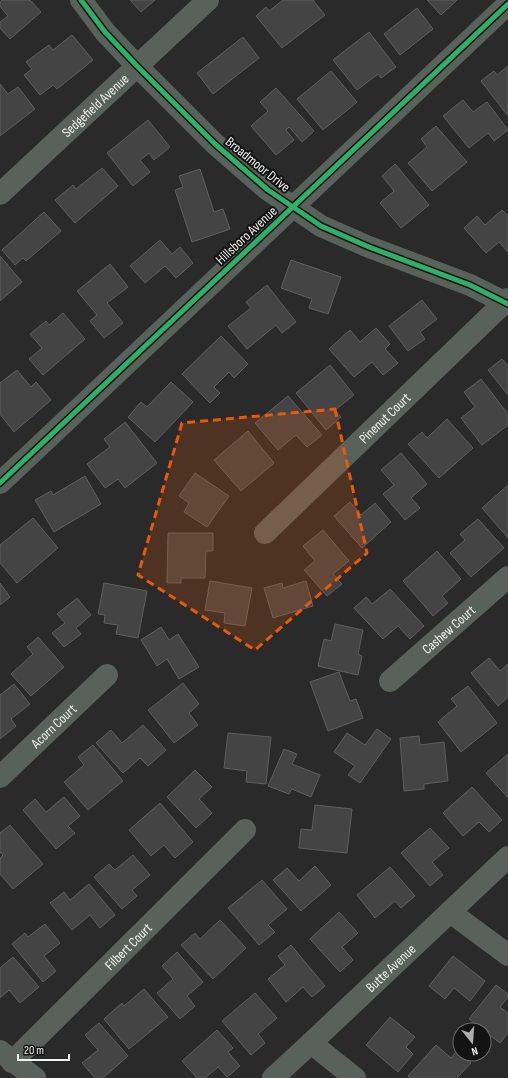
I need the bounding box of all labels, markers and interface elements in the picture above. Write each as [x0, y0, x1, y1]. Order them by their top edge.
street label: Sedgefield Avenue [58, 70, 132, 141]
street label: Broadmoor Drive [222, 133, 293, 196]
street label: Hillsboro Avenue [212, 203, 281, 268]
street label: Pinenut Court [355, 389, 414, 447]
street label: Cashew Court [419, 602, 479, 658]
street label: Acorn Court [27, 701, 80, 753]
street label: Filbert Court [101, 920, 156, 974]
street label: Butte Avenue [362, 941, 419, 996]
north arrow [452, 1022, 492, 1062]
scale bar [18, 1036, 69, 1062]
text: 20 m [24, 1043, 44, 1058]
text: N [470, 1044, 479, 1058]

